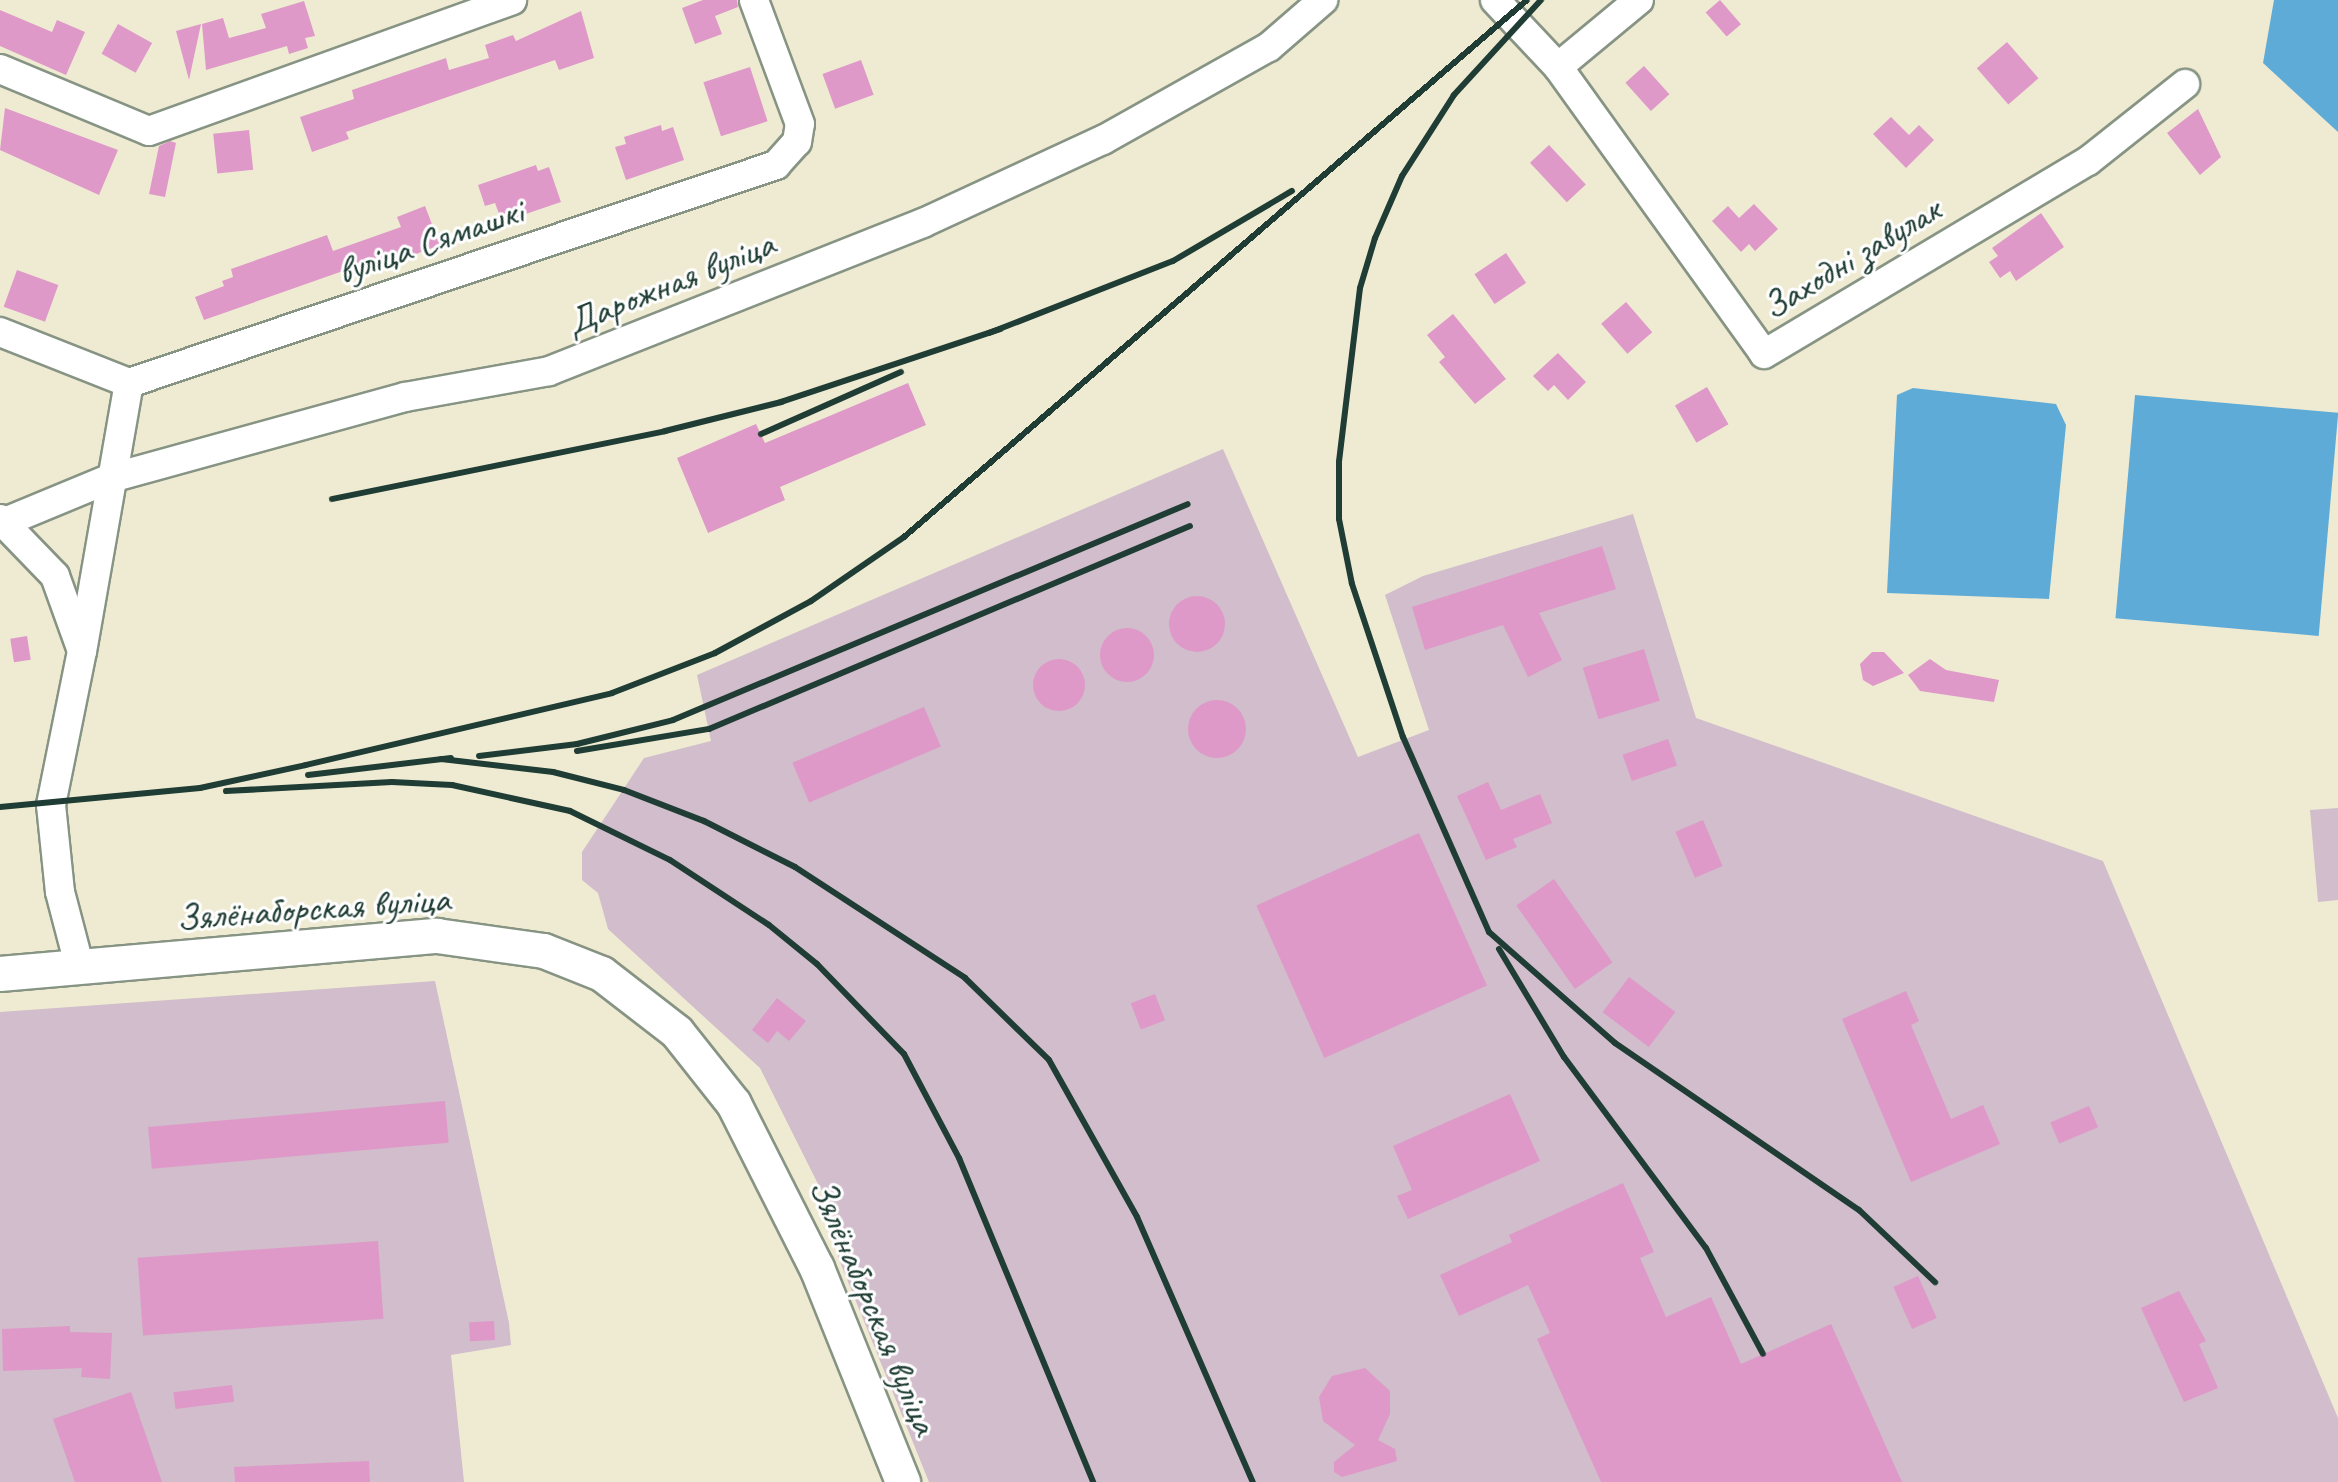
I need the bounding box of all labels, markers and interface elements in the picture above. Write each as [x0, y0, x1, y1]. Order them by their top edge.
street label: Заходні завулак [1753, 187, 1949, 329]
street label: вуліца Сямашкі [332, 188, 528, 294]
street label: Дарожная вуліца [559, 221, 781, 345]
street label: Зялёнаборская вуліца [176, 876, 450, 940]
street label: Зялёнаборская вуліца [800, 1172, 948, 1440]

